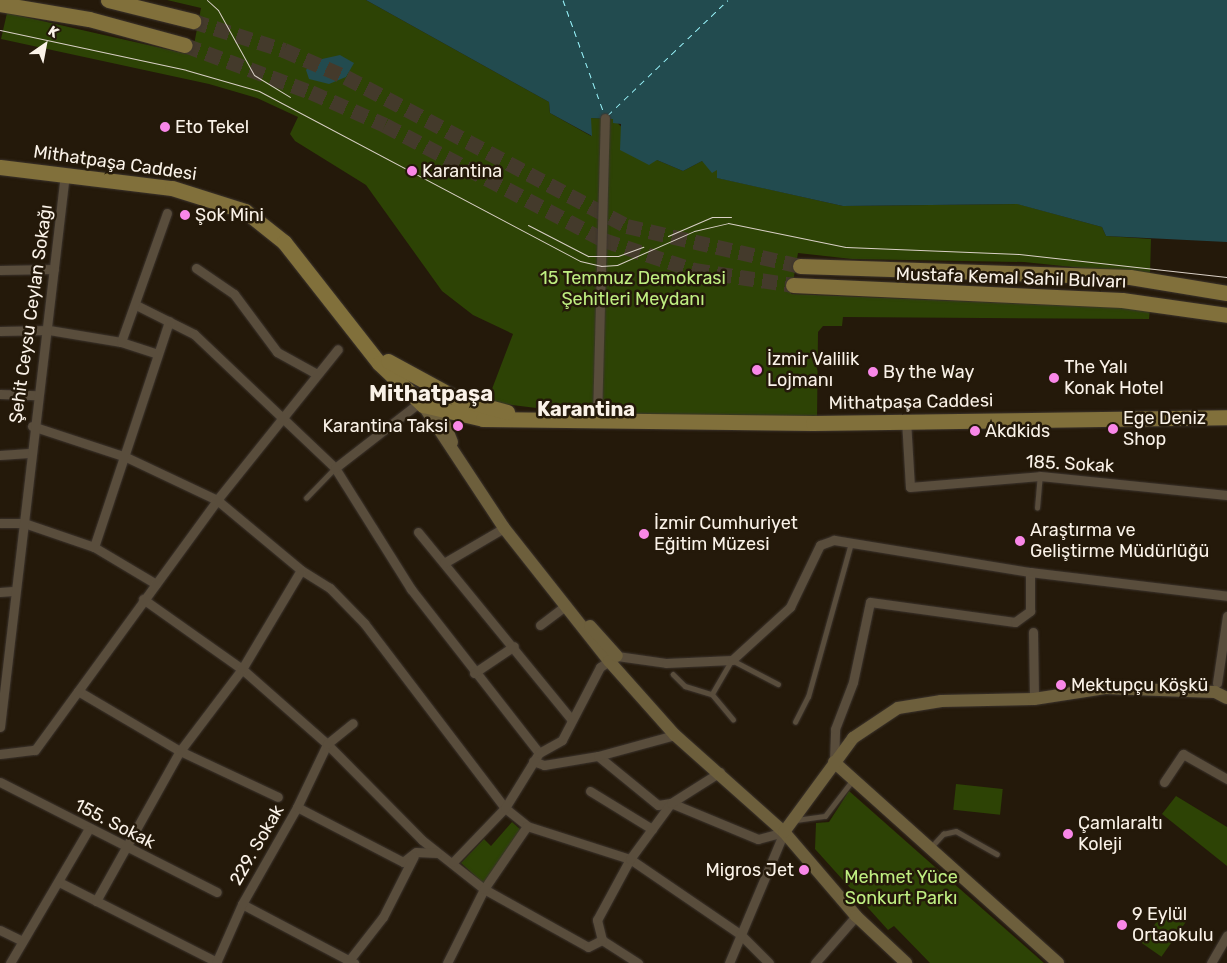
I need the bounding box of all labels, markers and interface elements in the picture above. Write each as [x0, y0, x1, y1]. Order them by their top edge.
north arrow [20, 20, 70, 70]
text: K [45, 22, 62, 42]
place label: Eto Tekel [175, 116, 250, 138]
marker: Eto Tekel [159, 121, 171, 133]
street label: Mithatpaşa Caddesi [32, 141, 198, 185]
place label: Karantina [422, 160, 502, 182]
marker: Karantina [406, 165, 418, 177]
street label: Şehit Ceysu Ceylan Sokağı [5, 203, 57, 425]
place label: Şok Mini [195, 204, 264, 226]
marker: Şok Mini [179, 209, 191, 221]
street label: Mustafa Kemal Sahil Bulvarı [895, 263, 1127, 293]
park label: 15 Temmuz Demokrasi Şehitleri Meydanı [540, 268, 726, 310]
place label: İzmir Valilik Lojmanı [767, 349, 860, 392]
place label: The Yalı Konak Hotel [1064, 357, 1164, 399]
place label: By the Way [883, 361, 976, 383]
marker: İzmir Valilik Lojmanı [751, 364, 763, 376]
marker: By the Way [867, 366, 879, 378]
marker: The Yalı Konak Hotel [1048, 372, 1060, 384]
district label: Mithatpaşa [369, 381, 493, 407]
street label: Mithatpaşa Caddesi [828, 390, 994, 414]
district label: Karantina [537, 397, 635, 421]
place label: Ege Deniz Shop [1123, 408, 1206, 450]
place label: Karantina Taksi [322, 415, 448, 437]
marker: Karantina Taksi [452, 420, 464, 432]
place label: Akdkids [985, 420, 1050, 442]
marker: Ege Deniz Shop [1107, 423, 1119, 435]
marker: Akdkids [969, 425, 981, 437]
street label: 185. Sokak [1025, 451, 1115, 477]
place label: İzmir Cumhuriyet Eğitim Müzesi [654, 513, 798, 556]
place label: Araştırma ve Geliştirme Müdürlüğü [1030, 520, 1209, 562]
marker: İzmir Cumhuriyet Eğitim Müzesi [638, 528, 650, 540]
marker: Araştırma ve Geliştirme Müdürlüğü [1014, 535, 1026, 547]
place label: Mektupçu Köşkü [1071, 674, 1208, 696]
marker: Mektupçu Köşkü [1055, 679, 1067, 691]
street label: 155. Sokak [71, 794, 159, 854]
street label: 229. Sokak [225, 801, 289, 889]
place label: Çamlaraltı Koleji [1078, 813, 1163, 856]
marker: Çamlaraltı Koleji [1062, 828, 1074, 840]
place label: Migros Jet [706, 859, 794, 881]
marker: Migros Jet [798, 864, 810, 876]
park label: Mehmet Yüce Sonkurt Parkı [844, 867, 958, 910]
place label: 9 Eylül Ortaokulu [1132, 904, 1214, 946]
marker: 9 Eylül Ortaokulu [1116, 919, 1128, 931]

